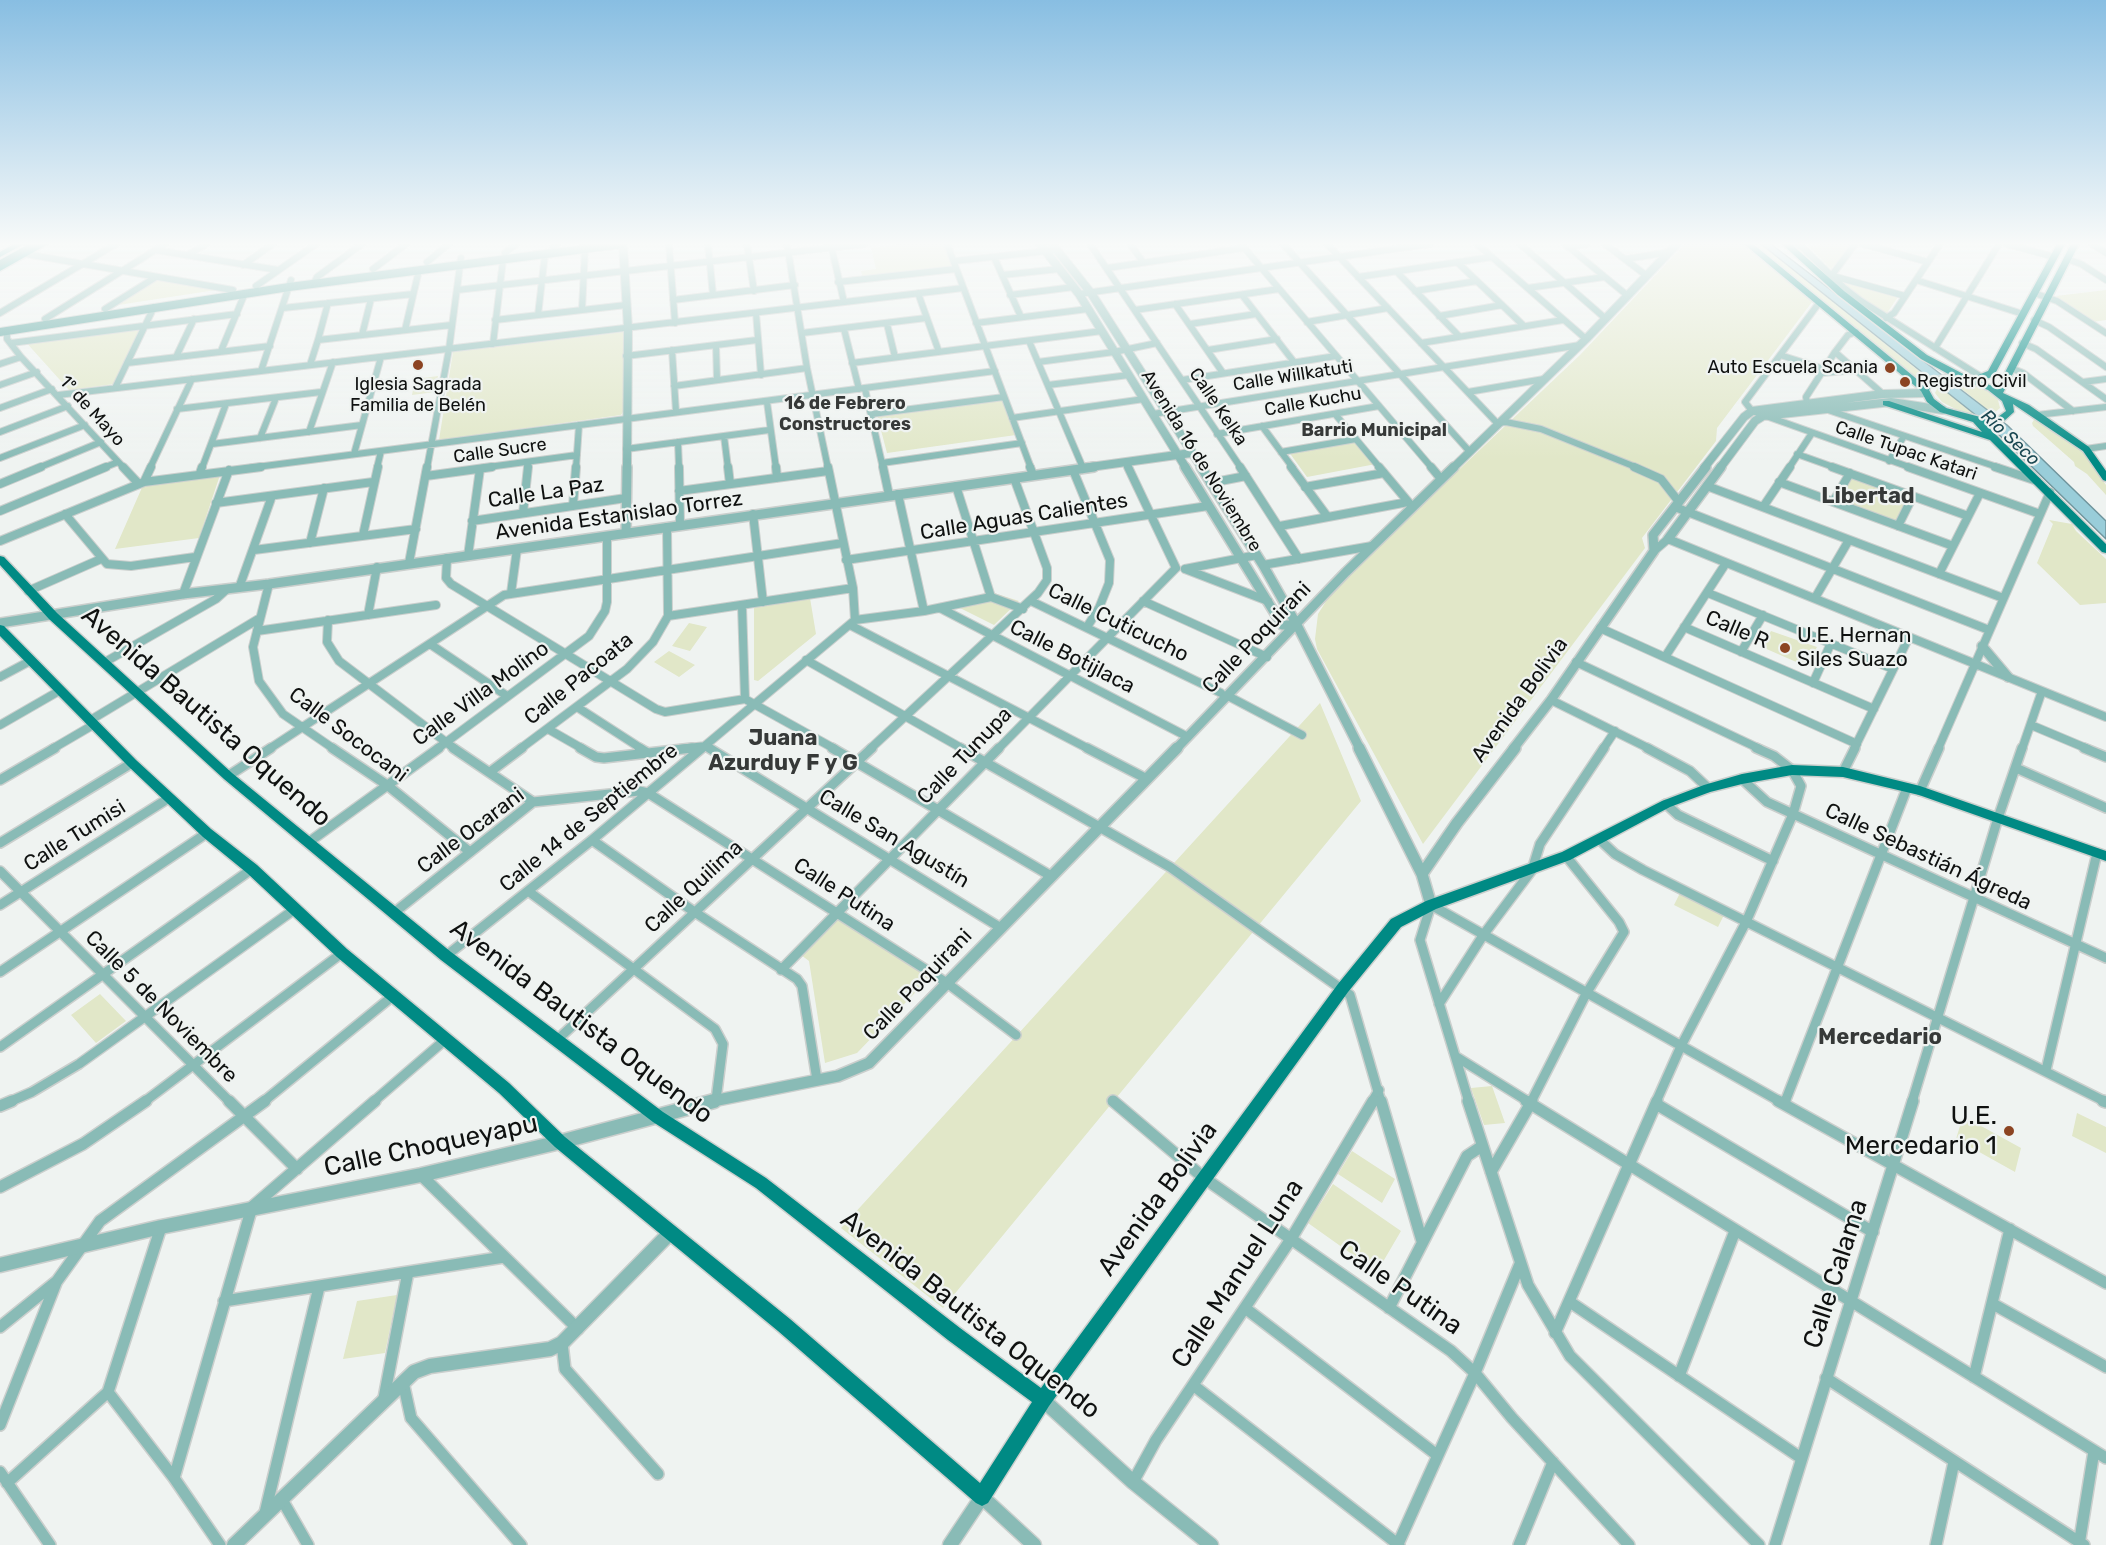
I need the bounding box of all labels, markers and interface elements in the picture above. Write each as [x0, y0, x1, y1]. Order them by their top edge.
street label: Calle Willkatuti [1232, 356, 1354, 396]
place label: Auto Escuela Scania [1708, 357, 1878, 379]
marker: Iglesia Sagrada Familia de Belén [411, 358, 425, 372]
marker: Auto Escuela Scania [1883, 361, 1897, 375]
street label: Calle Kelka [1184, 364, 1252, 450]
street label: Avenida 16 de Noviembre [1136, 366, 1266, 556]
street label: 1º de Mayo [55, 371, 129, 451]
place label: Registro Civil [1917, 371, 2027, 393]
place label: Iglesia Sagrada Familia de Belén [350, 374, 486, 416]
marker: Registro Civil [1898, 375, 1912, 389]
street label: Calle Kuchu [1263, 383, 1363, 421]
district label: 16 de Febrero Constructores [779, 393, 911, 436]
water label: Río Seco [1976, 405, 2044, 471]
street label: Calle Tupac Katari [1832, 417, 1980, 485]
district label: Barrio Municipal [1301, 420, 1447, 442]
street label: Calle Sucre [452, 434, 548, 468]
street label: Calle La Paz [486, 472, 606, 514]
district label: Libertad [1821, 484, 1915, 510]
street label: Avenida Estanislao Torrez [494, 486, 744, 546]
street label: Calle Aguas Calientes [918, 488, 1130, 546]
street label: Calle Poquirani [1197, 577, 1317, 699]
street label: Calle Cuticucho [1044, 578, 1192, 668]
street label: Avenida Bautista Oquendo [75, 600, 337, 834]
street label: Calle R [1701, 605, 1773, 655]
street label: Calle Botijlaca [1005, 615, 1139, 699]
place label: U.E. Hernan Siles Suazo [1797, 623, 1911, 673]
street label: Calle Pacoata [520, 628, 638, 730]
street label: Avenida Bolivia [1466, 633, 1574, 767]
street label: Calle Villa Molino [408, 636, 554, 752]
marker: U.E. Hernan Siles Suazo [1778, 641, 1792, 655]
street label: Calle Sococani [284, 682, 412, 788]
street label: Calle Tunupa [912, 702, 1018, 810]
district label: Juana Azurduy F y G [708, 726, 858, 778]
street label: Calle 14 de Septiembre [495, 738, 683, 898]
street label: Calle Ocarani [413, 783, 529, 879]
street label: Calle San Agustín [814, 784, 974, 894]
street label: Calle Tumisi [19, 795, 131, 877]
street label: Calle Sebastián Ágreda [1821, 798, 2035, 916]
street label: Calle Quilima [640, 835, 748, 939]
street label: Calle Putina [788, 853, 900, 937]
street label: Avenida Bautista Oquendo [444, 913, 718, 1131]
street label: Calle Poquirani [858, 924, 978, 1046]
street label: Calle 5 de Noviembre [80, 926, 242, 1088]
district label: Mercedario [1818, 1025, 1942, 1051]
place label: U.E. Mercedario 1 [1845, 1100, 1997, 1162]
street label: Calle Choqueyapu [321, 1108, 541, 1184]
street label: Avenida Bolivia [1092, 1116, 1224, 1282]
marker: U.E. Mercedario 1 [2002, 1124, 2016, 1138]
street label: Calle Manuel Luna [1165, 1174, 1311, 1374]
street label: Calle Calama [1797, 1195, 1875, 1353]
street label: Avenida Bautista Oquendo [834, 1204, 1106, 1426]
street label: Calle Putina [1332, 1234, 1468, 1342]

